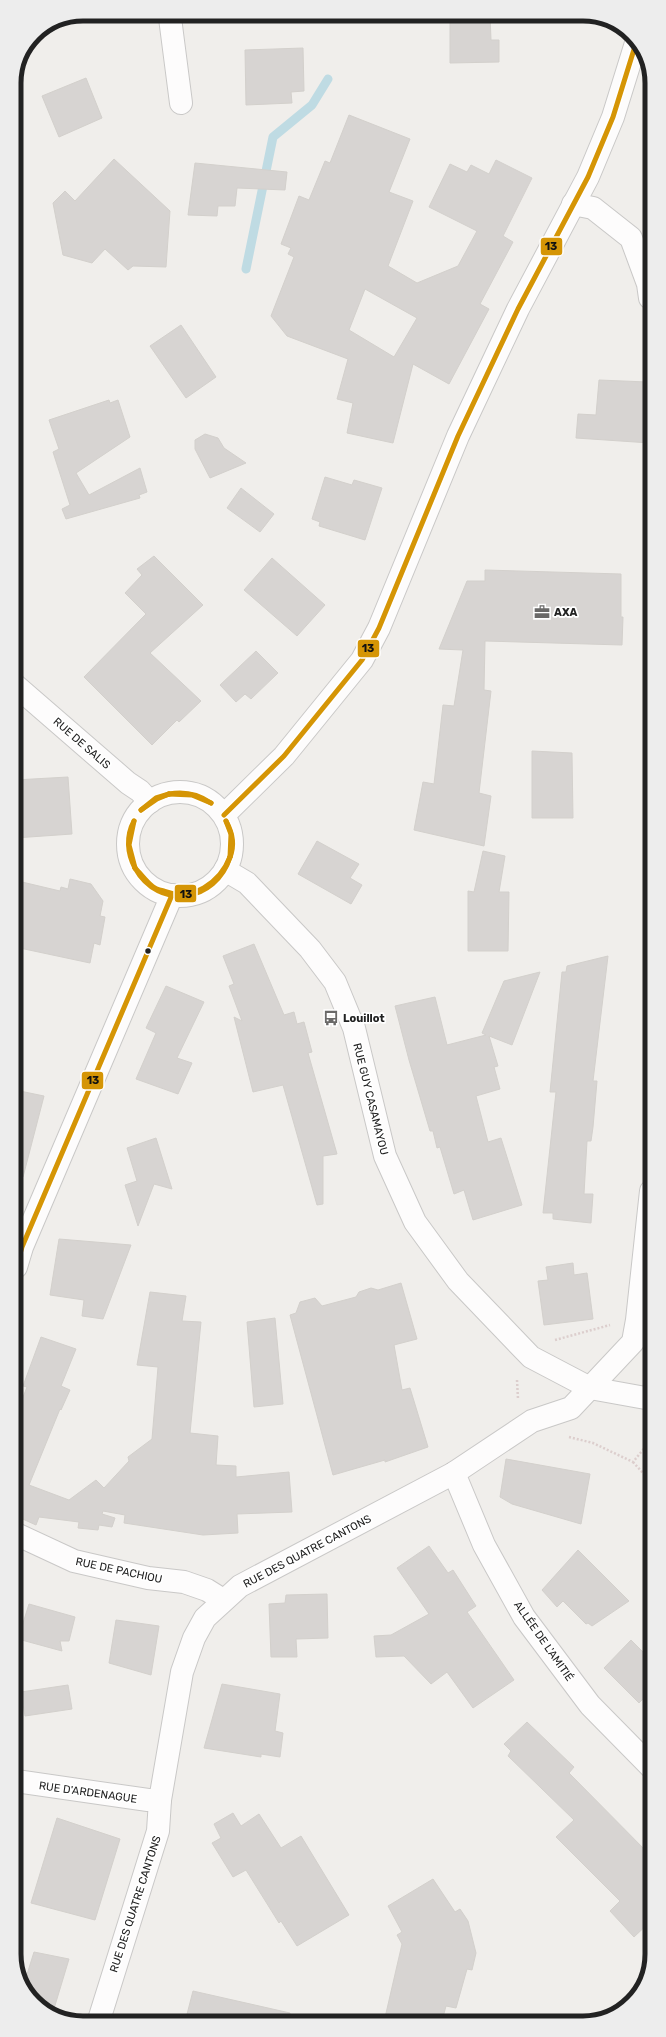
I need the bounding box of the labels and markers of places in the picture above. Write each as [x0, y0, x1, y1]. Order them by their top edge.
office icon: AXA [533, 603, 551, 621]
place label: AXA [554, 606, 577, 619]
unlabelled marker [143, 946, 153, 956]
bus stop icon: Louillot [322, 1009, 340, 1027]
place label: Louillot [343, 1012, 385, 1025]

